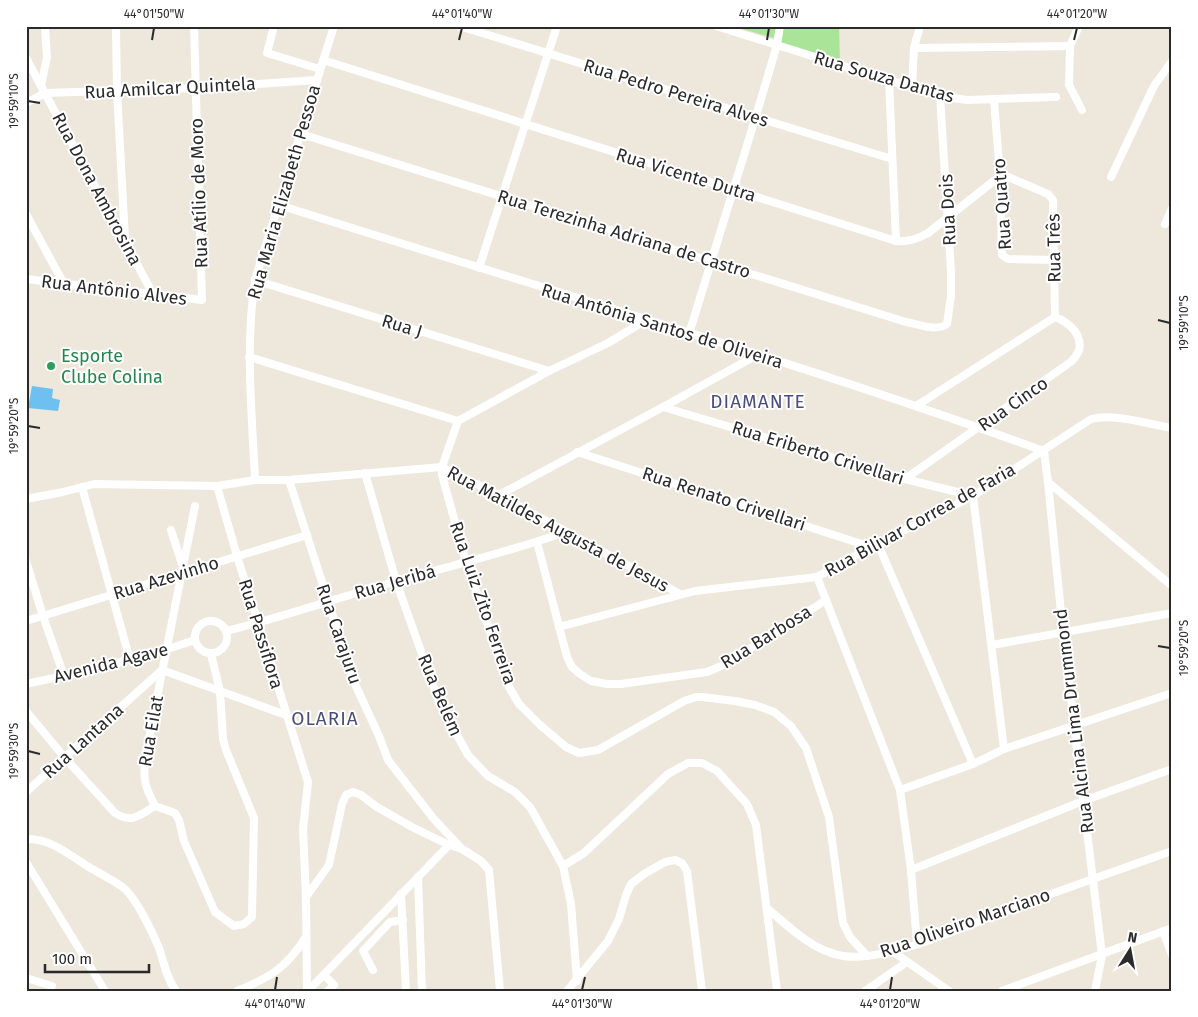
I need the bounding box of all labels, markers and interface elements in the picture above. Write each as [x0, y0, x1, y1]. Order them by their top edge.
text: 44°01'50"W [124, 7, 184, 21]
text: 44°01'40"W [432, 7, 492, 21]
text: 44°01'30"W [739, 7, 799, 21]
text: 44°01'20"W [1047, 7, 1107, 21]
street label: Rua Souza Dantas [811, 46, 957, 108]
street label: Rua Pedro Pereira Alves [581, 54, 771, 132]
text: 19°59'10"S [7, 73, 21, 129]
street label: Rua Amilcar Quintela [84, 73, 256, 103]
street label: Rua Maria Elizabeth Pessoa [243, 82, 325, 302]
street label: Rua Dona Ambrosina [47, 109, 147, 269]
street label: Rua Atílio de Moro [185, 117, 213, 269]
street label: Rua Vicente Dutra [613, 143, 759, 207]
street label: Rua Quatro [988, 157, 1016, 251]
street label: Rua Dois [935, 174, 961, 246]
street label: Rua Terezinha Adriana de Castro [495, 185, 753, 283]
street label: Rua Três [1042, 213, 1066, 283]
street label: Rua Antônio Alves [40, 270, 188, 310]
street label: Rua Antônia Santos de Oliveira [538, 279, 786, 373]
text: 19°59'10"S [1177, 295, 1191, 351]
street label: Rua J [379, 309, 425, 343]
place label: Esporte Clube Colina [61, 345, 163, 388]
marker: Esporte Clube Colina [45, 360, 57, 372]
street label: Rua Cinco [974, 372, 1052, 436]
district label: DIAMANTE [710, 390, 806, 413]
text: 19°59'20"S [7, 397, 21, 454]
street label: Rua Eriberto Crivellari [729, 416, 907, 490]
street label: Rua Bilivar Correa de Faria [821, 458, 1019, 582]
street label: Rua Matildes Augusta de Jesus [443, 461, 673, 597]
street label: Rua Renato Crivellari [639, 462, 809, 536]
street label: Rua Luiz Zito Ferreira [445, 518, 521, 688]
street label: Rua Azevinho [111, 552, 221, 604]
street label: Rua Jeribá [352, 560, 438, 604]
street label: Rua Passiflora [234, 576, 288, 692]
street label: Rua Carajuru [312, 581, 366, 687]
street label: Rua Barbosa [717, 600, 815, 674]
street label: Rua Alcina Lima Drummond [1049, 608, 1099, 834]
text: 19°59'20"S [1177, 619, 1191, 676]
street label: Avenida Agave [51, 638, 171, 688]
street label: Rua Belém [413, 651, 467, 739]
street label: Rua Eilat [134, 693, 168, 768]
street label: Rua Lantana [38, 699, 128, 783]
district label: OLARIA [291, 707, 359, 730]
text: 19°59'30"S [7, 722, 21, 779]
street label: Rua Oliveiro Marciano [877, 883, 1053, 963]
north arrow [1106, 924, 1156, 974]
text: N [1126, 928, 1139, 947]
scale bar [45, 942, 149, 974]
text: 100 m [52, 950, 92, 968]
text: 44°01'40"W [245, 997, 305, 1011]
text: 44°01'30"W [552, 997, 612, 1011]
text: 44°01'20"W [860, 997, 920, 1011]

